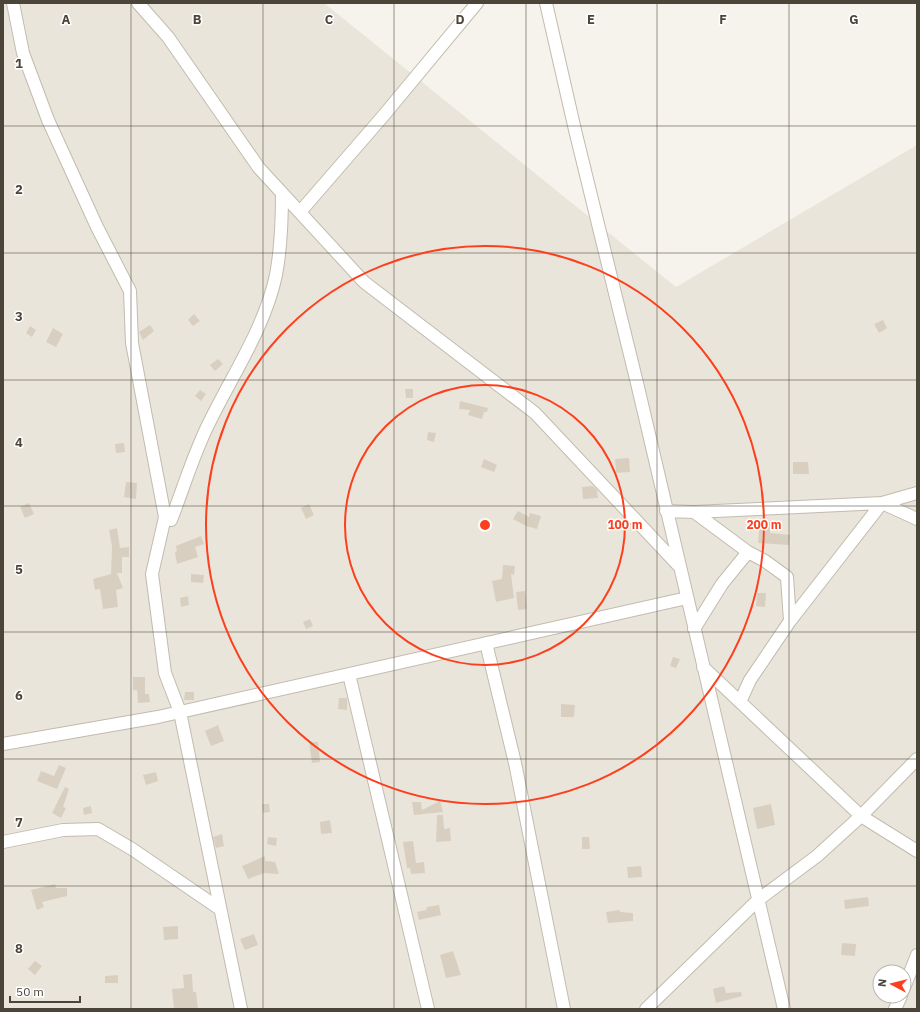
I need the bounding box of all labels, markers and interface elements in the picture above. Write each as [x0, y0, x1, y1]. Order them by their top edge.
text: A [62, 11, 71, 28]
text: B [193, 11, 202, 28]
text: C [325, 11, 334, 28]
text: D [455, 11, 465, 28]
text: E [587, 11, 595, 28]
text: F [719, 11, 727, 28]
text: G [849, 11, 859, 28]
text: 1 [15, 55, 23, 72]
text: 2 [15, 181, 23, 198]
text: 3 [15, 308, 23, 325]
text: 4 [15, 434, 23, 451]
text: 100 m [607, 517, 643, 532]
text: 200 m [746, 517, 782, 532]
centre of rings [478, 518, 492, 532]
text: 5 [15, 561, 23, 578]
text: 6 [15, 687, 23, 704]
text: 7 [15, 814, 23, 831]
text: 8 [15, 940, 23, 957]
north arrow [872, 964, 912, 1004]
scale bar [10, 978, 80, 1004]
text: N [875, 978, 890, 988]
text: 50 m [16, 984, 44, 999]

